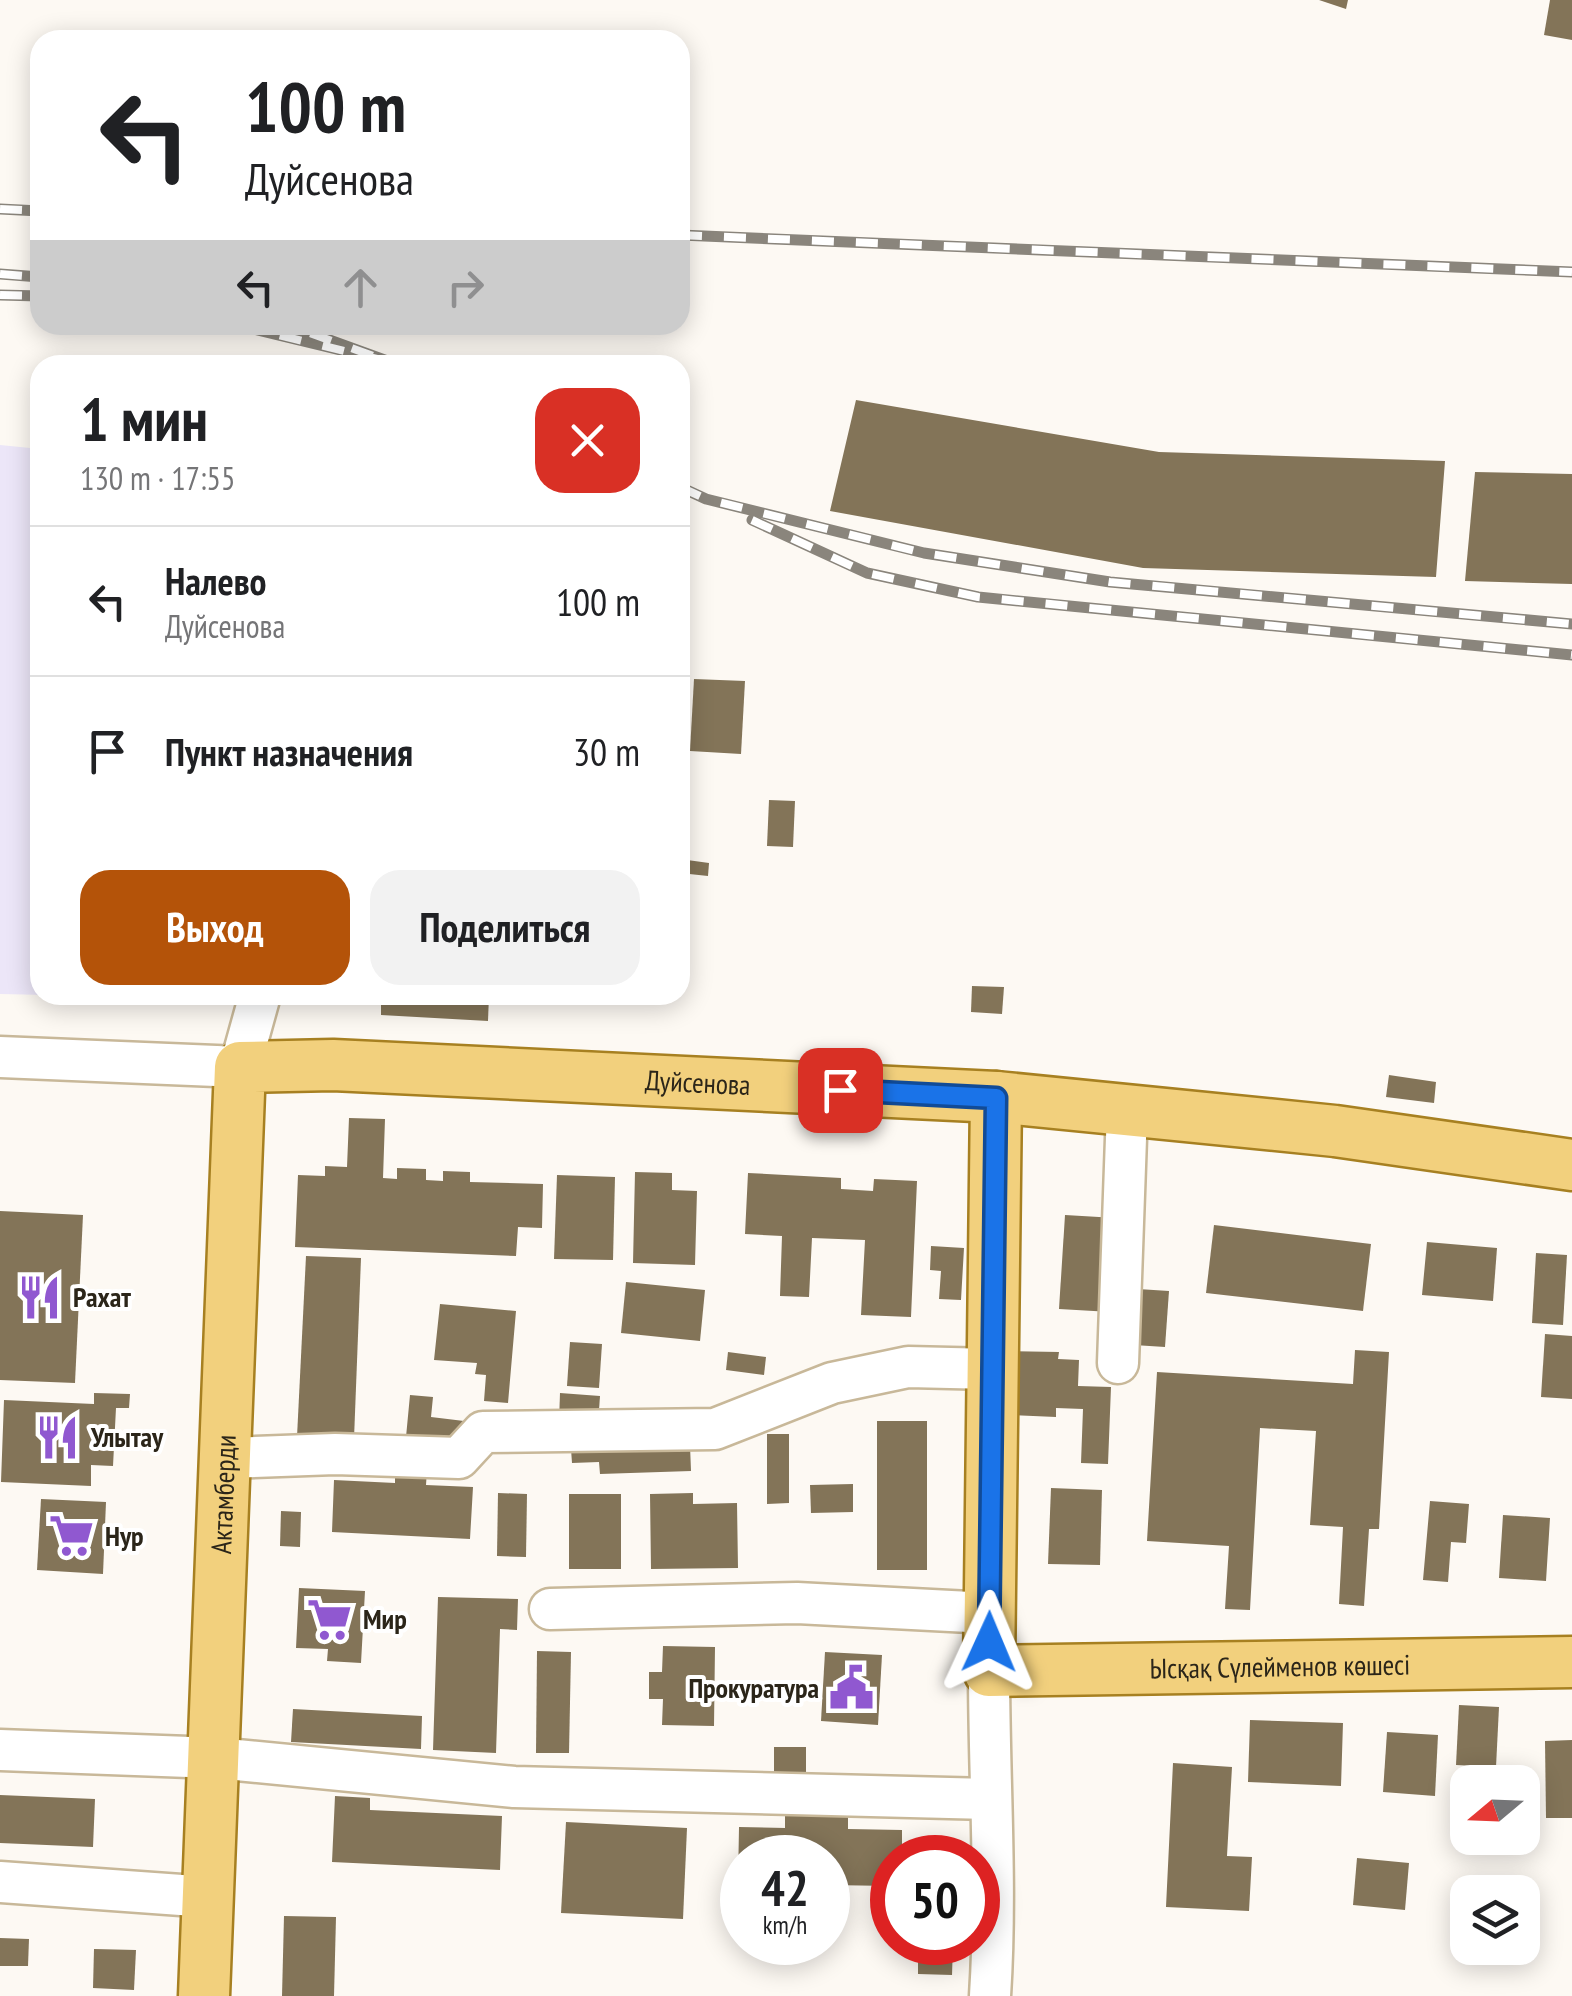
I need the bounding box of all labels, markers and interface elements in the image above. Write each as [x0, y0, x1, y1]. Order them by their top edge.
text: 100 m [245, 61, 406, 151]
icon: left [80, 70, 210, 200]
text: Дуйсенова [245, 149, 414, 207]
icon: left [228, 260, 283, 315]
icon: ahead [333, 260, 388, 315]
icon: right [438, 260, 493, 315]
text: 1 мин [80, 380, 208, 458]
button: close [535, 388, 640, 493]
text: 130 m · 17:55 [80, 457, 235, 499]
text: Налево [165, 556, 266, 605]
icon: left [80, 574, 135, 629]
text: 100 m [556, 577, 640, 626]
text: Дуйсенова [165, 605, 285, 647]
icon: arrive [80, 724, 135, 779]
text: Пункт назначения [165, 727, 413, 776]
text: 30 m [573, 727, 640, 776]
button: Выход [80, 870, 350, 985]
button: Поделиться [370, 870, 640, 985]
pin [798, 1048, 883, 1133]
street label: Дуйсенова [644, 1061, 751, 1103]
icon: arrive [813, 1063, 868, 1118]
restaurant icon: Рахат [16, 1273, 64, 1321]
place label: Рахат [73, 1278, 131, 1315]
restaurant icon: Улытау [34, 1413, 82, 1461]
place label: Улытау [90, 1418, 164, 1455]
street label: Актамберди [202, 1434, 244, 1555]
supermarket icon: Нур [48, 1512, 96, 1560]
place label: Нур [105, 1517, 144, 1554]
position arrow [937, 1590, 1041, 1694]
supermarket icon: Мир [306, 1595, 354, 1643]
place label: Мир [363, 1600, 407, 1637]
street label: Ысқақ Сүлейменов көшесі [1149, 1646, 1410, 1687]
public building icon: Прокуратура [828, 1664, 876, 1712]
place label: Прокуратура [688, 1669, 819, 1706]
north arrow [1450, 1765, 1540, 1855]
map controls [1450, 1765, 1540, 1965]
speed limit sign: 50 [870, 1835, 1000, 1965]
text: 42 [761, 1855, 809, 1920]
button: layers [1450, 1875, 1540, 1965]
text: km/h [763, 1909, 807, 1941]

